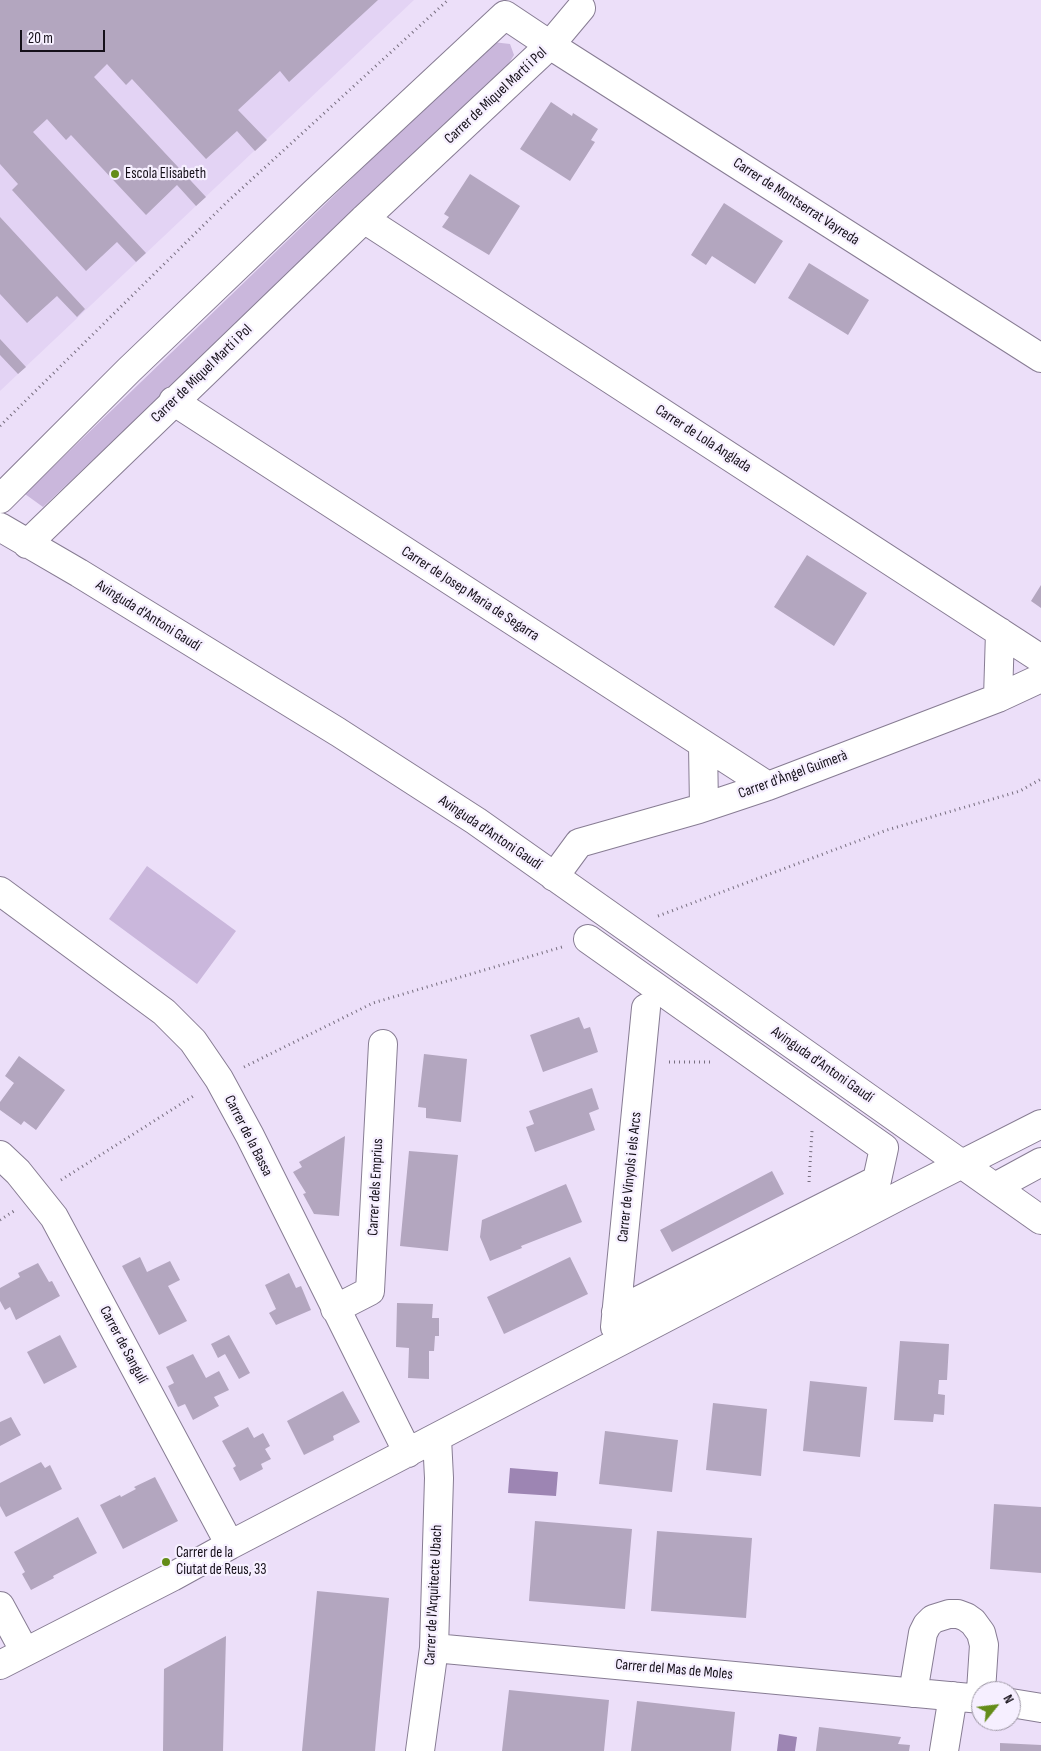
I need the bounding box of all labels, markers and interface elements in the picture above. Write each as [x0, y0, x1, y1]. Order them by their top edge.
scale bar [22, 20, 108, 52]
text: 20 m [28, 29, 53, 48]
street label: Carrer de Miquel Martí i Pol [441, 44, 551, 148]
street label: Carrer de Montserrat Vayreda [729, 154, 863, 250]
place label: Escola Elisabeth [125, 165, 206, 183]
marker: Escola Elisabeth [109, 168, 121, 180]
street label: Carrer de Miquel Martí i Pol [148, 321, 256, 427]
street label: Carrer de Lola Anglada [652, 401, 754, 477]
street label: Carrer de Josep Maria de Segarra [398, 543, 542, 645]
street label: Avinguda d'Antoni Gaudí [92, 576, 204, 656]
street label: Carrer d'Àngel Guimerà [736, 747, 850, 803]
street label: Avinguda d'Antoni Gaudí [435, 792, 545, 874]
street label: Avinguda d'Antoni Gaudí [767, 1023, 877, 1107]
street label: Carrer de la Bassa [220, 1093, 276, 1179]
street label: Carrer de Vinyols i els Arcs [614, 1111, 646, 1243]
street label: Carrer dels Emprius [364, 1138, 388, 1236]
street label: Carrer de Sangulí [95, 1303, 151, 1387]
street label: Carrer de l'Arquitecte Ubach [421, 1524, 447, 1666]
place label: Carrer de la Ciutat de Reus, 33 [176, 1544, 267, 1579]
marker: Carrer de la Ciutat de Reus, 33 [160, 1556, 172, 1568]
street label: Carrer del Mas de Moles [615, 1656, 733, 1684]
north arrow [971, 1681, 1021, 1731]
text: N [999, 1692, 1018, 1706]

